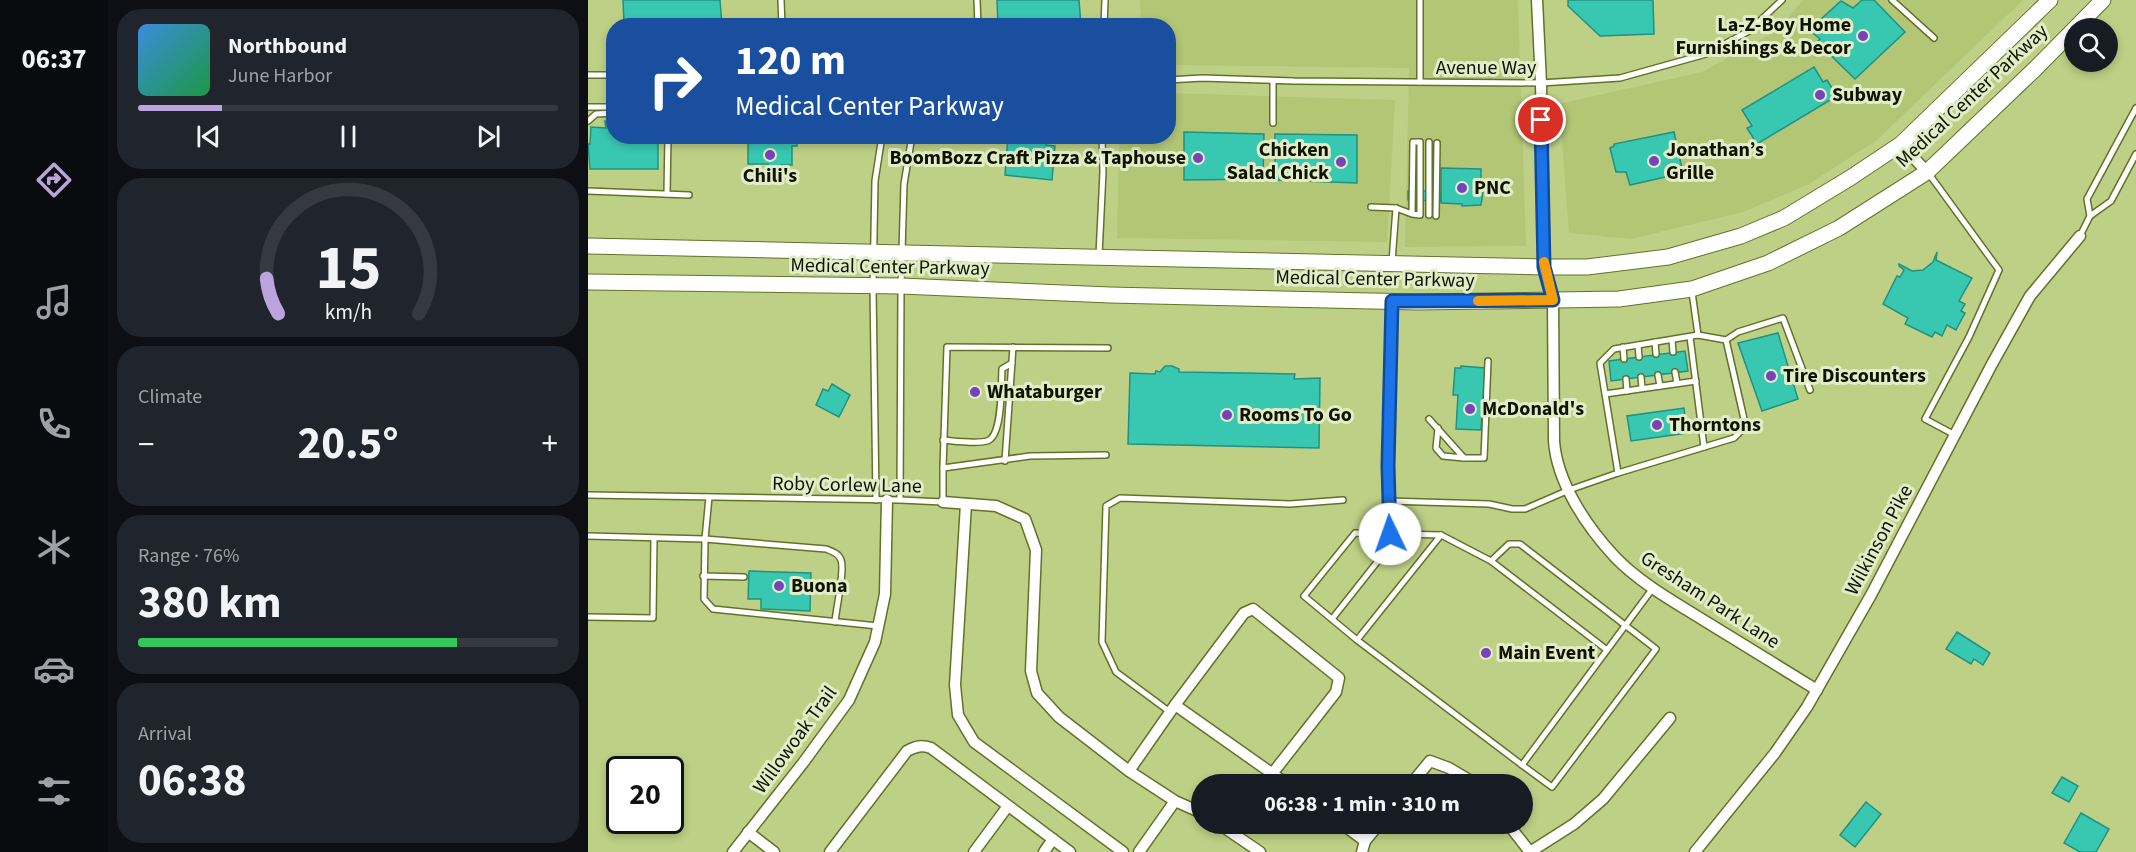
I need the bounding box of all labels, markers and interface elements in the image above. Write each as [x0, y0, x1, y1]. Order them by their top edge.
place label: La-Z-Boy Home Furnishings & Decor [1676, 11, 1851, 62]
street label: Medical Center Parkway [1890, 17, 2055, 174]
map controls [2064, 18, 2118, 72]
button: search [2064, 18, 2118, 72]
marker: La-Z-Boy Home Furnishings & Decor [1856, 29, 1870, 43]
text: Northbound [228, 30, 347, 62]
text: 120 m [735, 31, 846, 91]
text: 06:37 [21, 40, 87, 79]
icon: right [636, 42, 714, 120]
street label: Avenue Way [1436, 54, 1537, 82]
text: June Harbor [228, 62, 332, 90]
place label: Subway [1832, 81, 1903, 109]
text: Medical Center Parkway [735, 87, 1004, 126]
marker: Subway [1813, 88, 1827, 102]
pin [1515, 94, 1566, 145]
icon: arrive [1524, 103, 1557, 136]
icon: previous [192, 120, 225, 153]
icon: pause [332, 120, 365, 153]
icon: next [472, 120, 505, 153]
place label: Chicken Salad Chick [1227, 136, 1329, 187]
place label: Jonathan’s Grille [1666, 136, 1764, 187]
place label: BoomBozz Craft Pizza & Taphouse [889, 144, 1186, 172]
marker: Chili's [763, 148, 777, 162]
marker: BoomBozz Craft Pizza & Taphouse [1191, 151, 1205, 165]
marker: Jonathan’s Grille [1647, 154, 1661, 168]
marker: Chicken Salad Chick [1334, 155, 1348, 169]
icon: directions [33, 159, 75, 201]
place label: Chili's [743, 162, 797, 190]
place label: PNC [1474, 174, 1511, 202]
marker: PNC [1455, 181, 1469, 195]
text: 15 [315, 225, 381, 314]
street label: Medical Center Parkway [790, 251, 990, 283]
street label: Medical Center Parkway [1275, 263, 1475, 295]
icon: music [33, 281, 75, 323]
text: km/h [324, 298, 372, 329]
place label: Tire Discounters [1783, 362, 1926, 390]
marker: Tire Discounters [1764, 369, 1778, 383]
place label: Whataburger [987, 378, 1102, 406]
text: Climate [138, 383, 202, 411]
marker: Whataburger [968, 385, 982, 399]
place label: McDonald's [1482, 395, 1584, 423]
place label: Rooms To Go [1239, 401, 1352, 429]
marker: McDonald's [1463, 402, 1477, 416]
icon: phone [33, 403, 75, 445]
marker: Rooms To Go [1220, 408, 1234, 422]
place label: Thorntons [1669, 411, 1761, 439]
text: 20.5° [297, 412, 399, 476]
marker: Thorntons [1650, 418, 1664, 432]
text: − [138, 421, 154, 468]
text: + [542, 421, 558, 468]
street label: Roby Corlew Lane [772, 470, 922, 500]
street label: Wilkinson Pike [1838, 480, 1920, 600]
position arrow [1358, 502, 1422, 566]
icon: climate [33, 526, 75, 568]
text: Range · 76% [138, 542, 239, 570]
street label: Gresham Park Lane [1635, 544, 1785, 656]
text: 380 km [138, 571, 282, 635]
place label: Buona [791, 572, 848, 600]
marker: Buona [772, 579, 786, 593]
place label: Main Event [1498, 639, 1596, 667]
marker: Main Event [1479, 646, 1493, 660]
icon: car [33, 648, 75, 690]
street label: Willowoak Trail [746, 680, 844, 800]
text: Arrival [138, 720, 192, 748]
text: 06:38 [138, 749, 247, 813]
speed limit sign: 20 [606, 756, 684, 834]
icon: filters [33, 770, 75, 812]
text: 06:38 · 1 min · 310 m [1264, 788, 1460, 820]

